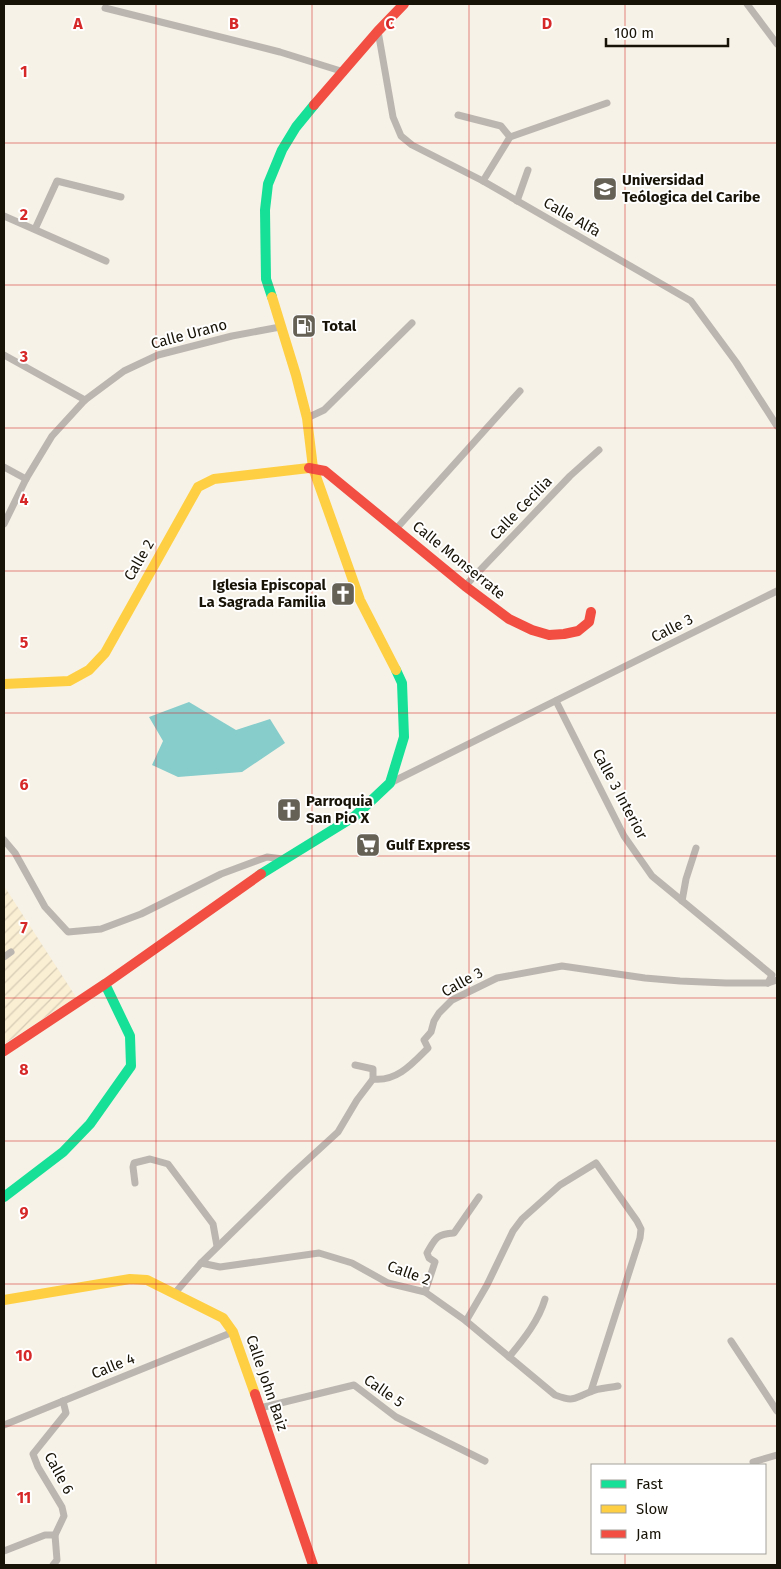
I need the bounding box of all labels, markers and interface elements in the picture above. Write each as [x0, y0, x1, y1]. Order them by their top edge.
text: A [72, 14, 83, 33]
text: B [229, 14, 239, 33]
text: C [385, 14, 395, 33]
text: D [542, 14, 552, 33]
scale bar [606, 15, 728, 47]
text: 100 m [614, 24, 654, 42]
text: 1 [20, 62, 28, 81]
place label: Universidad Teólogica del Caribe [622, 171, 760, 206]
school or university icon: Universidad Teólogica del Caribe [592, 176, 618, 202]
street label: Calle Alfa [540, 193, 604, 241]
text: 2 [20, 205, 28, 224]
fuel station icon: Total [291, 313, 317, 339]
street label: Calle Urano [149, 315, 229, 353]
place label: Total [322, 317, 357, 335]
text: 3 [19, 347, 28, 366]
street label: Calle Cecilia [486, 472, 556, 544]
text: 4 [19, 490, 29, 509]
street label: Calle Monserrate [409, 517, 509, 603]
street label: Calle 2 [120, 536, 158, 584]
place label: Iglesia Episcopal La Sagrada Familia [199, 576, 327, 611]
church icon: Iglesia Episcopal La Sagrada Familia [330, 581, 356, 607]
street label: Calle 3 [648, 610, 696, 646]
text: 5 [20, 633, 29, 652]
street label: Calle 3 Interior [589, 746, 651, 842]
text: 6 [19, 775, 29, 794]
place label: Parroquia San Pio X [306, 792, 373, 827]
church icon: Parroquia San Pio X [276, 797, 302, 823]
supermarket icon: Gulf Express [355, 832, 381, 858]
place label: Gulf Express [386, 836, 470, 854]
text: 7 [20, 918, 28, 937]
street label: Calle 3 [438, 963, 486, 1001]
text: 8 [19, 1060, 29, 1079]
text: 9 [20, 1203, 29, 1222]
street label: Calle 2 [385, 1257, 433, 1289]
street label: Calle John Baiz [242, 1333, 292, 1434]
text: 10 [16, 1346, 32, 1365]
street label: Calle 4 [89, 1349, 137, 1383]
street label: Calle 5 [361, 1371, 407, 1411]
street label: Calle 6 [40, 1449, 78, 1497]
legend [591, 1464, 766, 1554]
text: Fast [636, 1475, 663, 1493]
text: 11 [17, 1488, 31, 1507]
text: Slow [636, 1500, 668, 1518]
text: Jam [636, 1525, 662, 1543]

